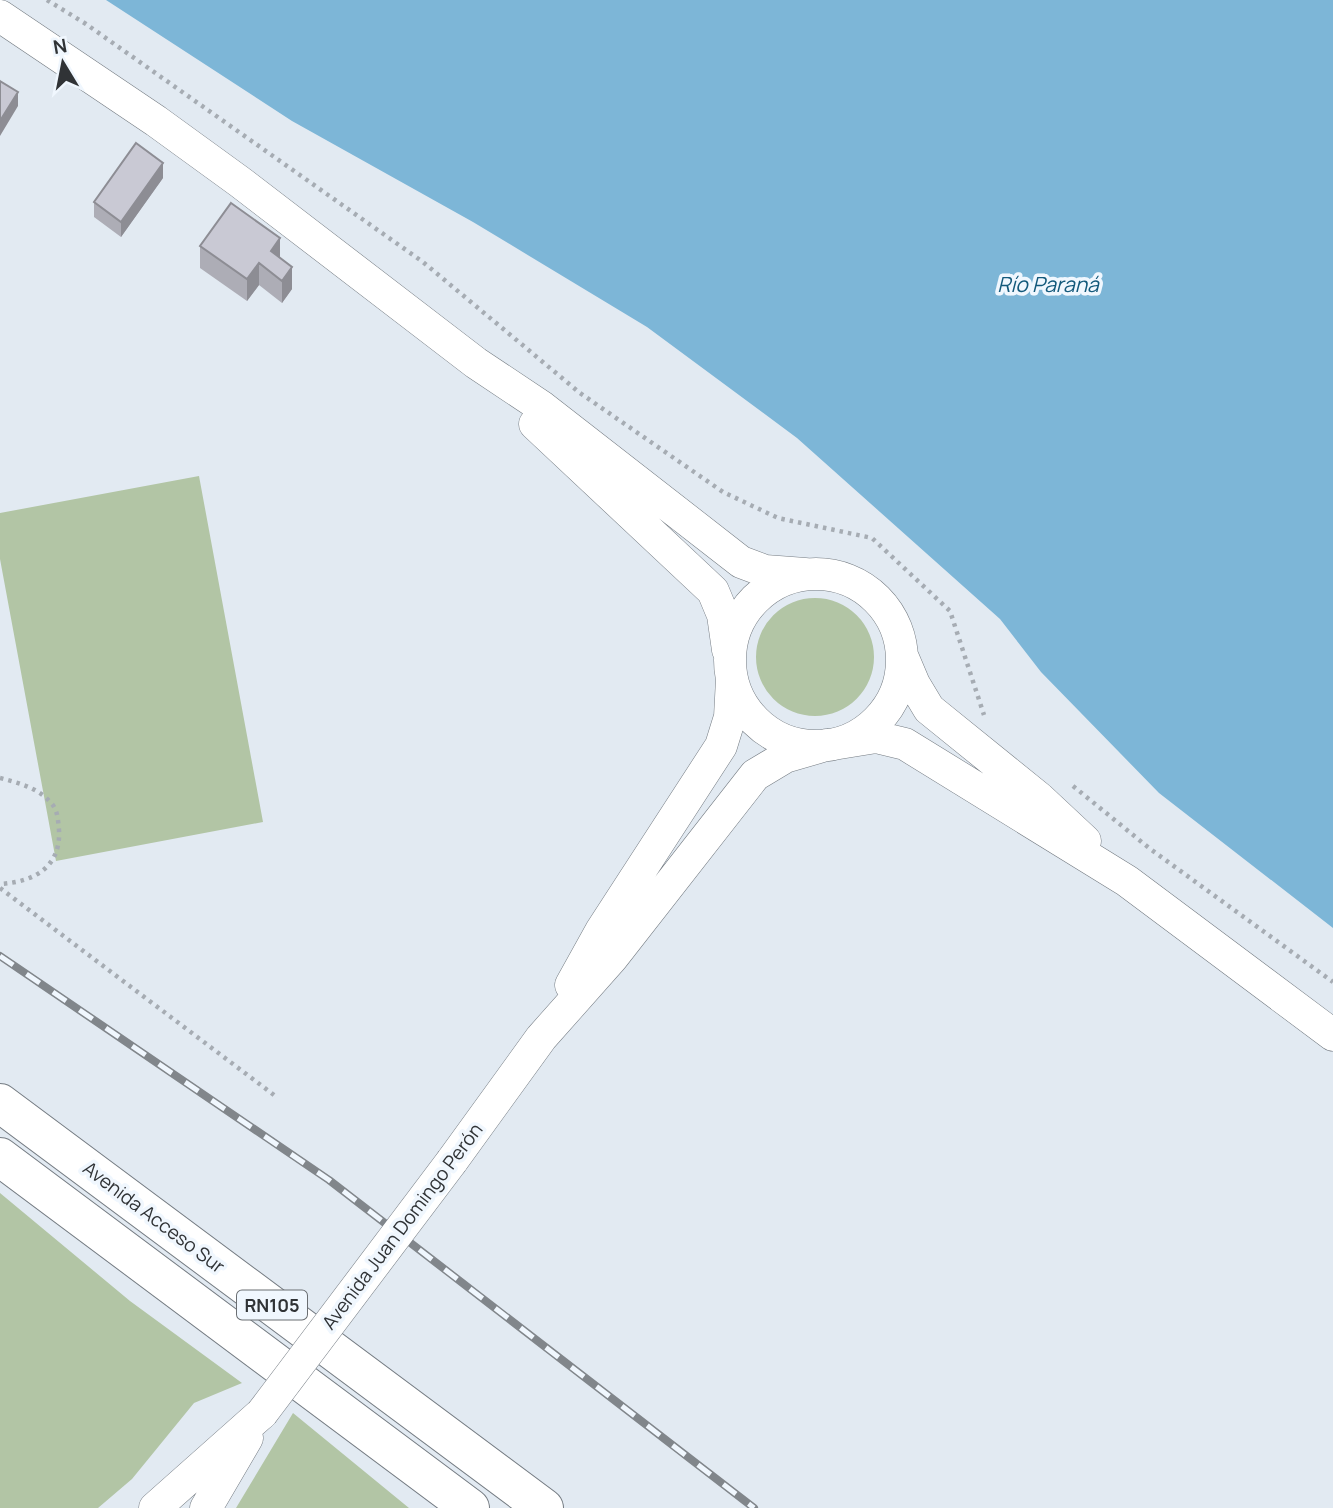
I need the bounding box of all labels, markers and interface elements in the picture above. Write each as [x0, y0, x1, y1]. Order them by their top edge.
north arrow [28, 28, 98, 98]
text: N [51, 32, 69, 60]
water label: Río Paraná [997, 270, 1100, 298]
street label: Avenida Juan Domingo Perón [316, 1117, 488, 1335]
street label: Avenida Acceso Sur [78, 1155, 230, 1279]
road number: RN105 [237, 1290, 307, 1320]

